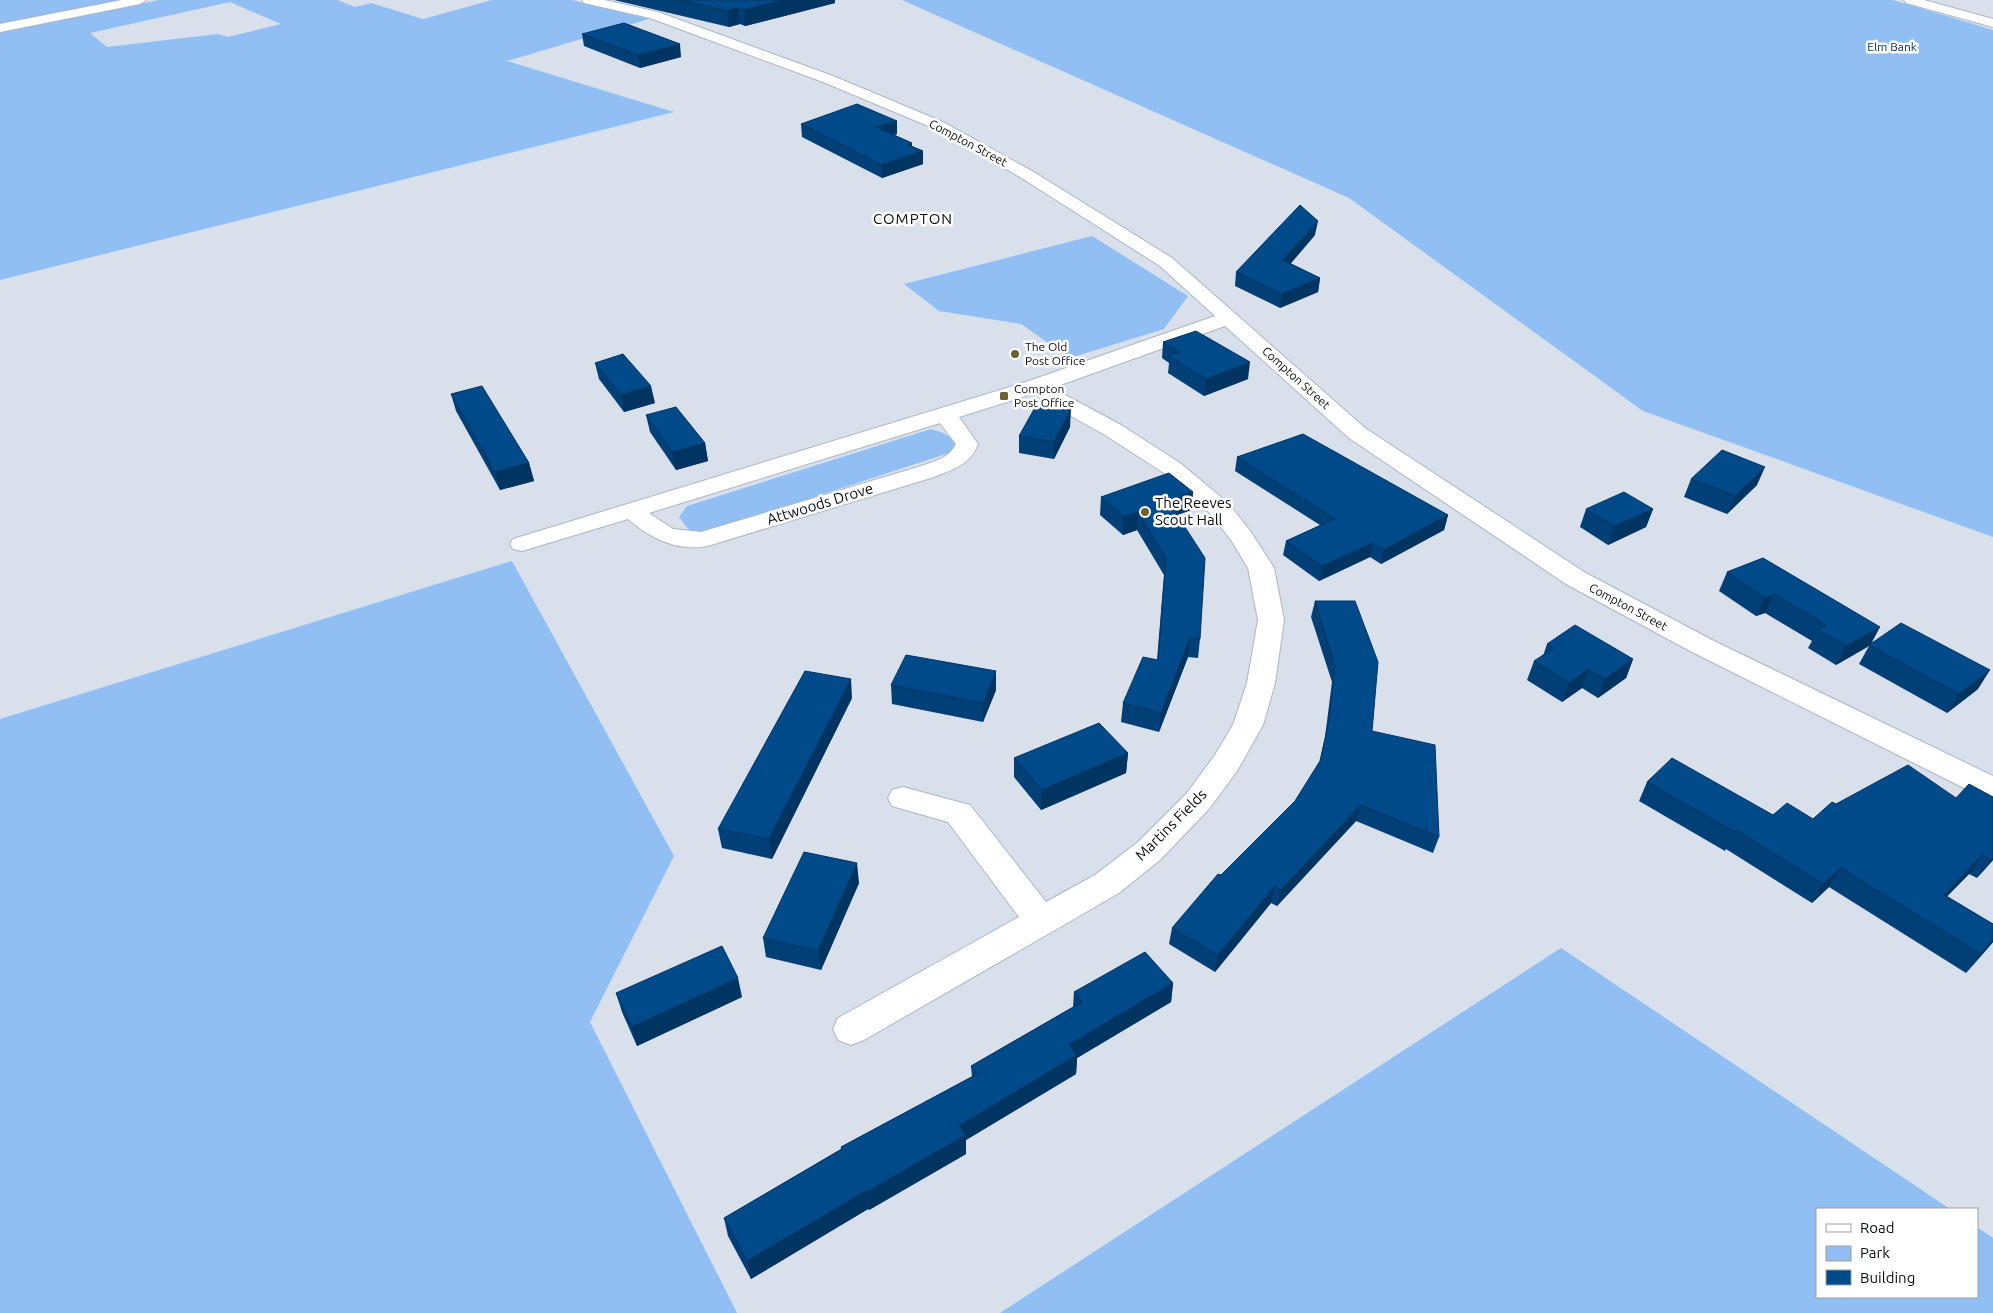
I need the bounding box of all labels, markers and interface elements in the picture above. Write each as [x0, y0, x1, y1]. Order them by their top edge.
park label: Elm Bank [1867, 40, 1917, 53]
street label: Compton Street [927, 117, 1010, 169]
district label: COMPTON [873, 210, 953, 227]
place label: The Old Post Office [1025, 340, 1085, 367]
street label: Compton Street [1260, 344, 1333, 412]
marker: The Old Post Office [1009, 348, 1021, 360]
place label: Compton Post Office [1014, 382, 1074, 409]
marker: Compton Post Office [998, 390, 1010, 402]
street label: Attwoods Drove [765, 479, 875, 528]
place label: The Reeves Scout Hall [1155, 494, 1232, 528]
marker: The Reeves Scout Hall [1139, 506, 1151, 518]
street label: Compton Street [1587, 581, 1670, 633]
street label: Martins Fields [1132, 786, 1210, 864]
legend [1816, 1208, 1978, 1298]
text: Road [1860, 1219, 1895, 1236]
text: Park [1860, 1244, 1890, 1261]
text: Building [1860, 1269, 1915, 1286]

